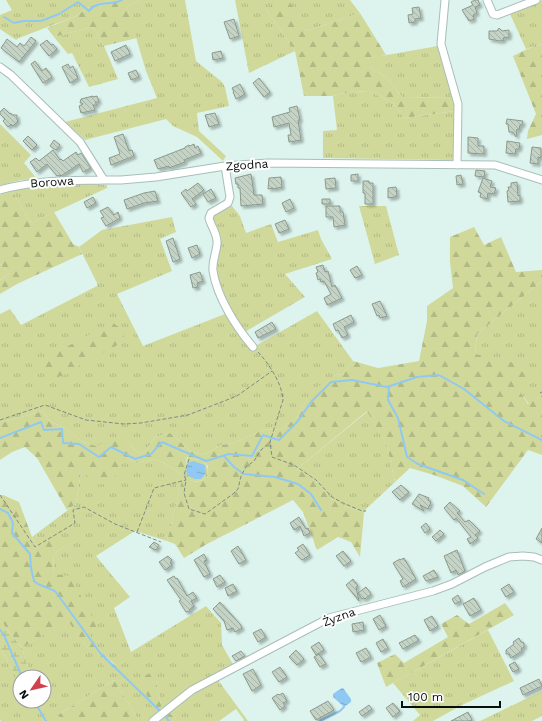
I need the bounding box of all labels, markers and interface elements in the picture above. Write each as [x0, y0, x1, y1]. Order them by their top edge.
street label: Zgodna [225, 157, 269, 173]
street label: Borowa [30, 173, 74, 190]
street label: Żyzna [321, 605, 357, 629]
north arrow [12, 669, 52, 709]
scale bar [402, 683, 500, 709]
text: N [16, 687, 32, 701]
text: 100 m [408, 690, 443, 704]

